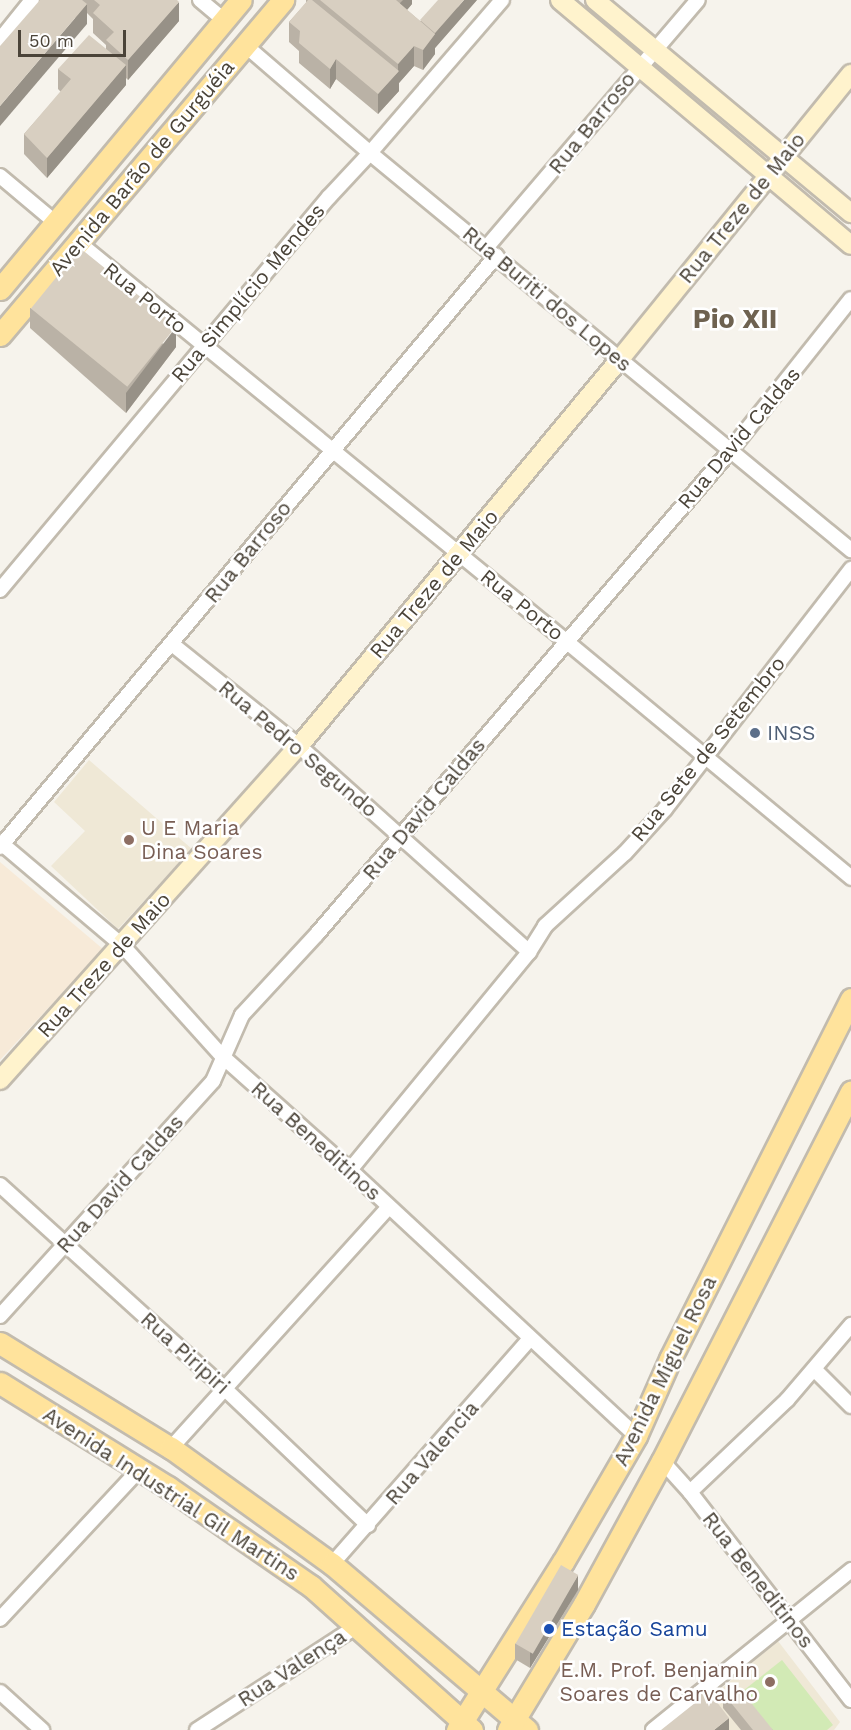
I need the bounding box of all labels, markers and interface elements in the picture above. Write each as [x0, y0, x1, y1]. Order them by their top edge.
scale bar [21, 18, 129, 56]
text: 50 m [29, 30, 74, 51]
street label: Avenida Barão de Gurguéia [44, 55, 240, 281]
street label: Rua Barroso [543, 67, 641, 179]
street label: Rua Treze de Maio [673, 127, 811, 289]
street label: Rua Simplício Mendes [166, 198, 330, 388]
street label: Rua Buriti dos Lopes [457, 221, 637, 377]
street label: Rua Porto [98, 257, 192, 339]
district label: Pio XII [693, 304, 777, 336]
street label: Rua David Caldas [672, 362, 806, 514]
street label: Rua Barroso [199, 496, 297, 608]
street label: Rua Treze de Maio [364, 504, 504, 664]
street label: Rua Porto [475, 564, 569, 646]
street label: Rua Sete de Setembro [625, 651, 791, 847]
street label: Rua Pedro Segundo [213, 675, 383, 823]
place label: INSS [767, 720, 816, 746]
marker: INSS [748, 726, 762, 740]
street label: Rua David Caldas [357, 733, 491, 885]
place label: U E Maria Dina Soares [141, 815, 263, 865]
marker: U E Maria Dina Soares [122, 833, 136, 847]
street label: Rua Treze de Maio [32, 887, 176, 1043]
street label: Rua Beneditinos [246, 1076, 386, 1206]
street label: Rua David Caldas [51, 1109, 189, 1259]
street label: Avenida Miguel Rosa [608, 1271, 722, 1471]
street label: Rua Piripiri [135, 1306, 235, 1400]
street label: Rua Valencia [380, 1395, 484, 1511]
street label: Avenida Industrial Gil Martins [37, 1401, 305, 1587]
street label: Rua Beneditinos [697, 1507, 819, 1653]
place label: Estação Samu [561, 1616, 708, 1642]
marker: Estação Samu [542, 1622, 556, 1636]
street label: Rua Valença [233, 1623, 351, 1713]
place label: E.M. Prof. Benjamin Soares de Carvalho [560, 1657, 758, 1707]
marker: E.M. Prof. Benjamin Soares de Carvalho [763, 1675, 777, 1689]

